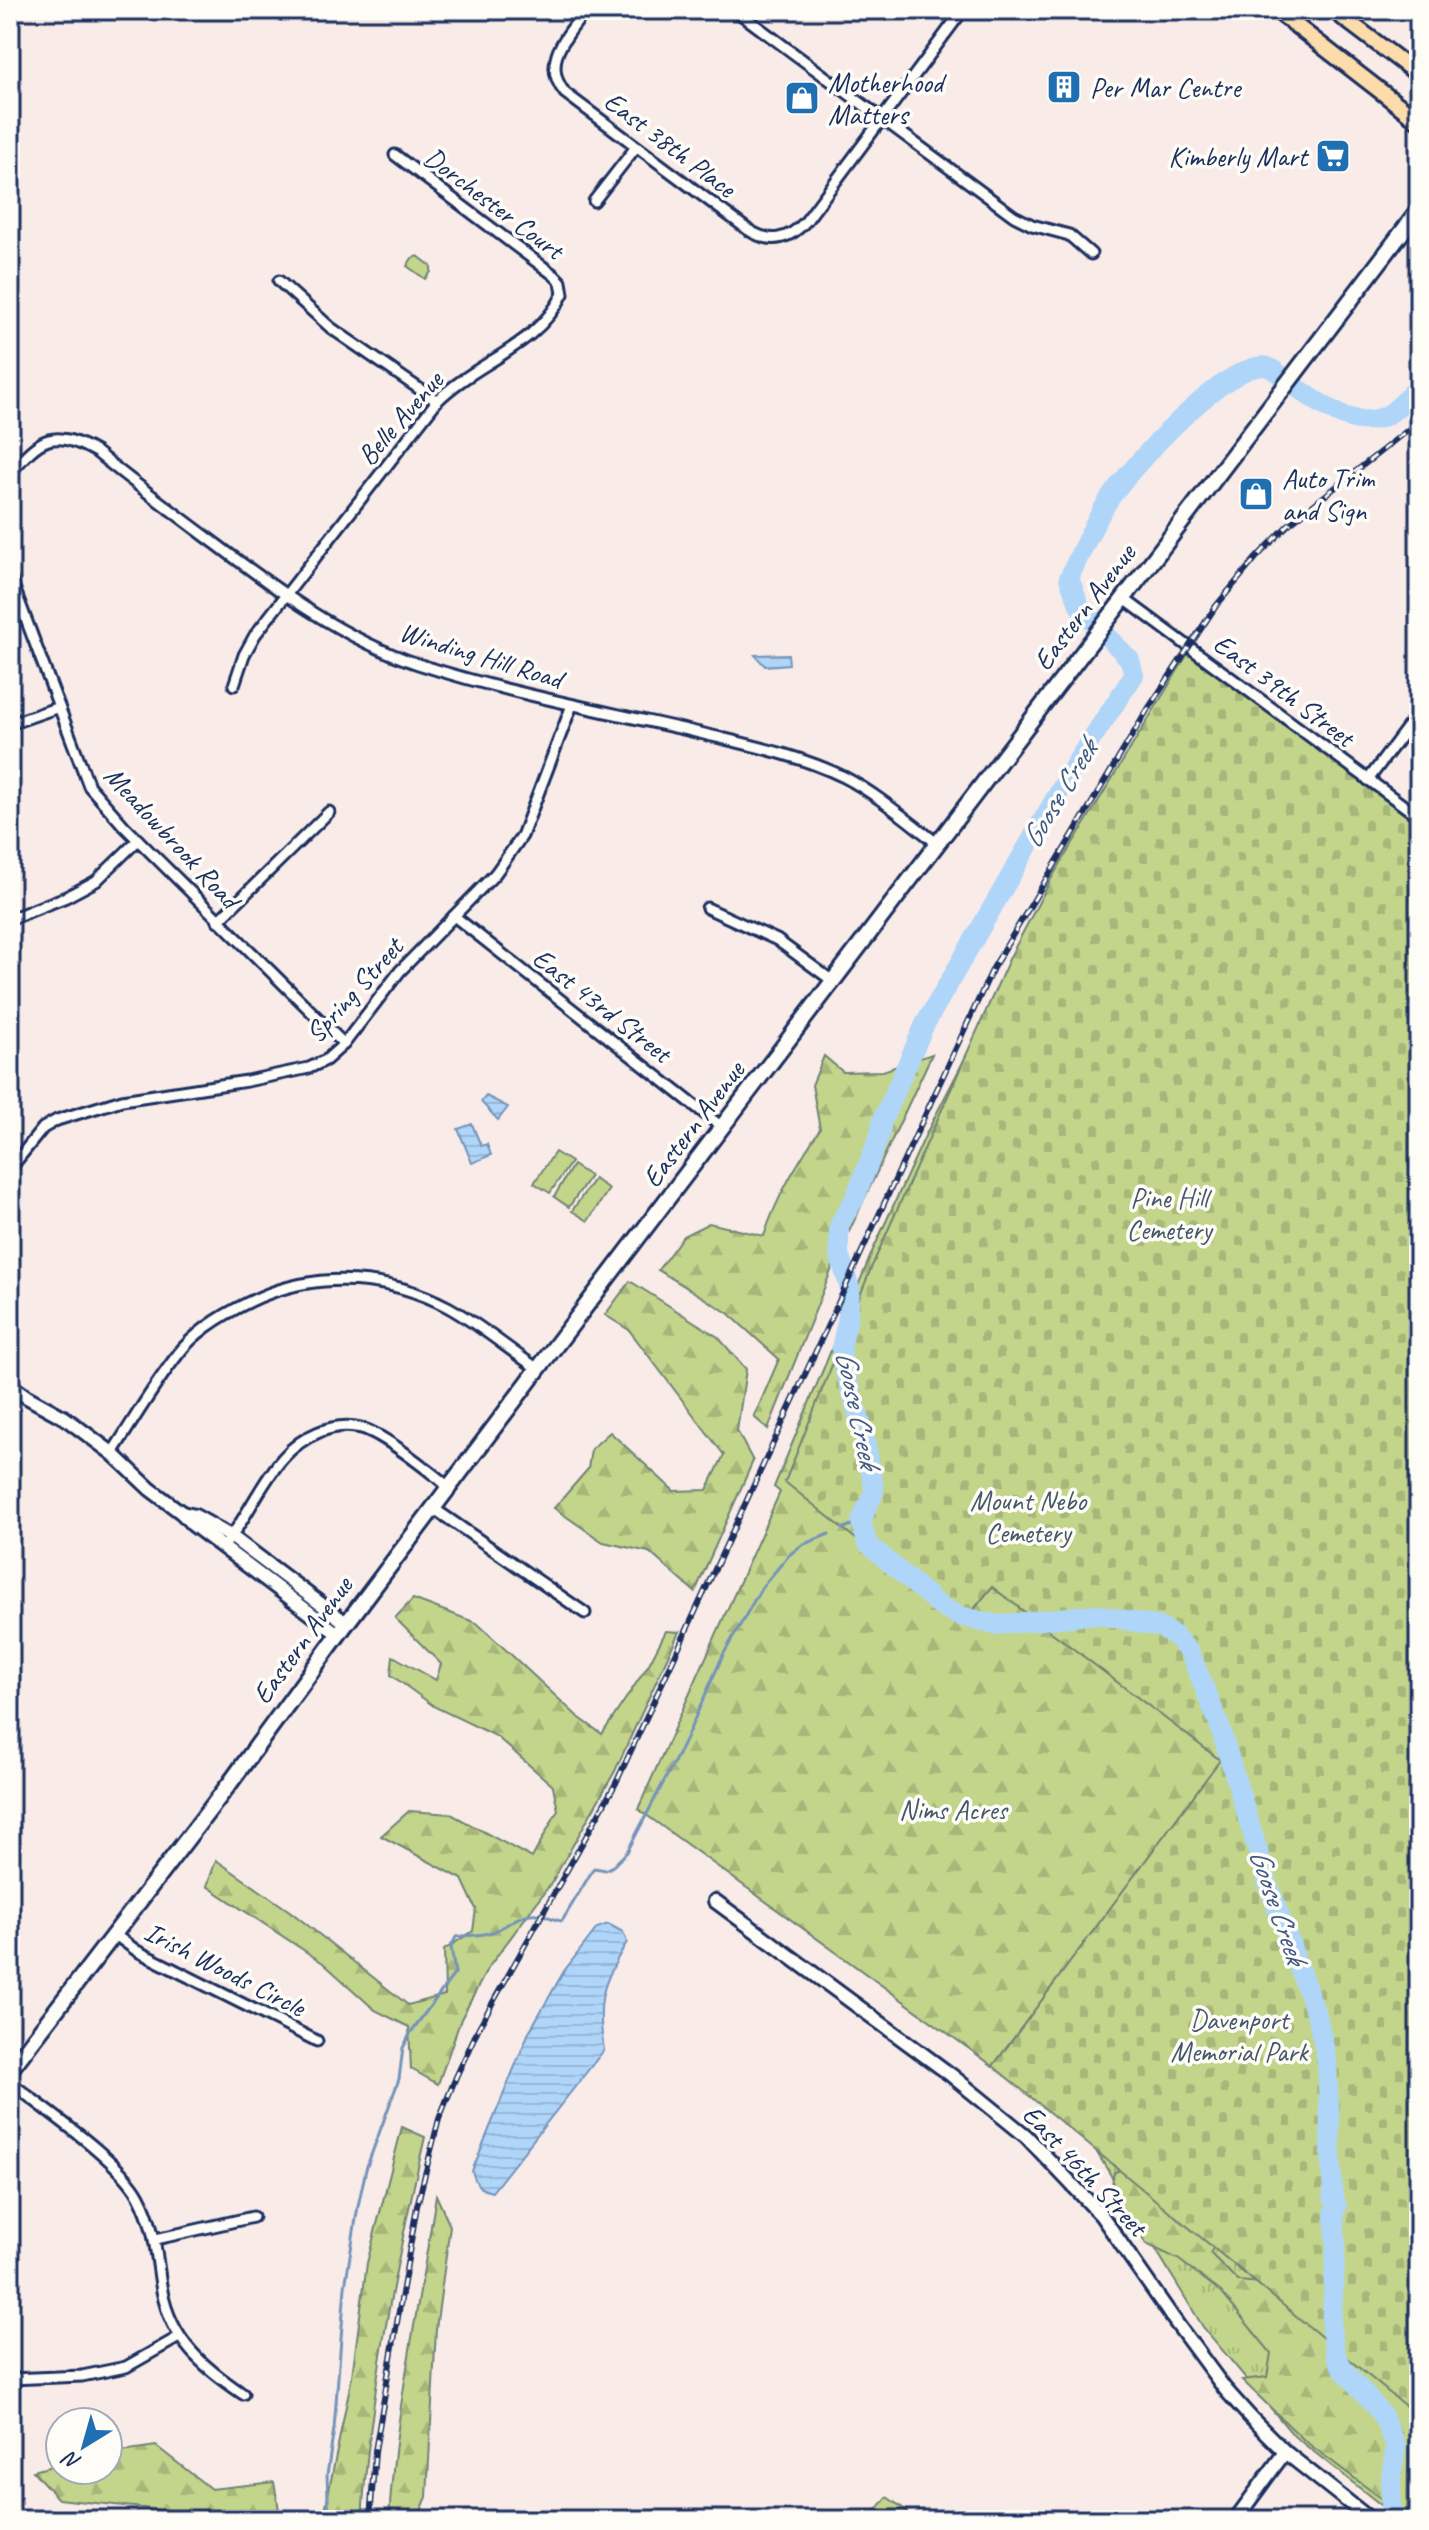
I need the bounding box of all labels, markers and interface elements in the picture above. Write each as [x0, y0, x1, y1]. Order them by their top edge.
place label: Motherhood Matters [828, 65, 947, 132]
building icon: Per Mar Centre [1045, 68, 1083, 106]
place label: Per Mar Centre [1090, 70, 1242, 105]
shop icon: Motherhood Matters [783, 79, 821, 117]
street label: East 38th Place [597, 83, 744, 206]
supermarket icon: Kimberly Mart [1314, 137, 1352, 175]
street label: Dorchester Court [417, 139, 573, 268]
place label: Kimberly Mart [1168, 139, 1310, 174]
street label: Belle Avenue [350, 362, 452, 472]
place label: Auto Trim and Sign [1282, 461, 1376, 528]
shop icon: Auto Trim and Sign [1237, 475, 1275, 513]
street label: Eastern Avenue [1025, 535, 1144, 677]
street label: Winding Hill Road [396, 614, 570, 697]
street label: East 39th Street [1207, 626, 1363, 756]
water label: Goose Creek [1012, 728, 1109, 855]
street label: Meadowbrook Road [97, 758, 250, 919]
street label: Spring Street [298, 928, 412, 1050]
street label: East 43rd Street [526, 940, 680, 1072]
street label: Eastern Avenue [634, 1052, 753, 1194]
park label: Pine Hill Cemetery [1126, 1180, 1214, 1247]
water label: Goose Creek [827, 1347, 890, 1477]
park label: Mount Nebo Cemetery [970, 1483, 1088, 1550]
street label: Eastern Avenue [244, 1568, 361, 1711]
park label: Nims Acres [899, 1792, 1009, 1827]
water label: Goose Creek [1241, 1844, 1317, 1974]
street label: Irish Woods Circle [139, 1914, 313, 2025]
park label: Davenport Memorial Park [1170, 2002, 1309, 2069]
street label: East 46th Street [1015, 2097, 1157, 2245]
north arrow [44, 2406, 124, 2486]
text: N [56, 2444, 86, 2476]

